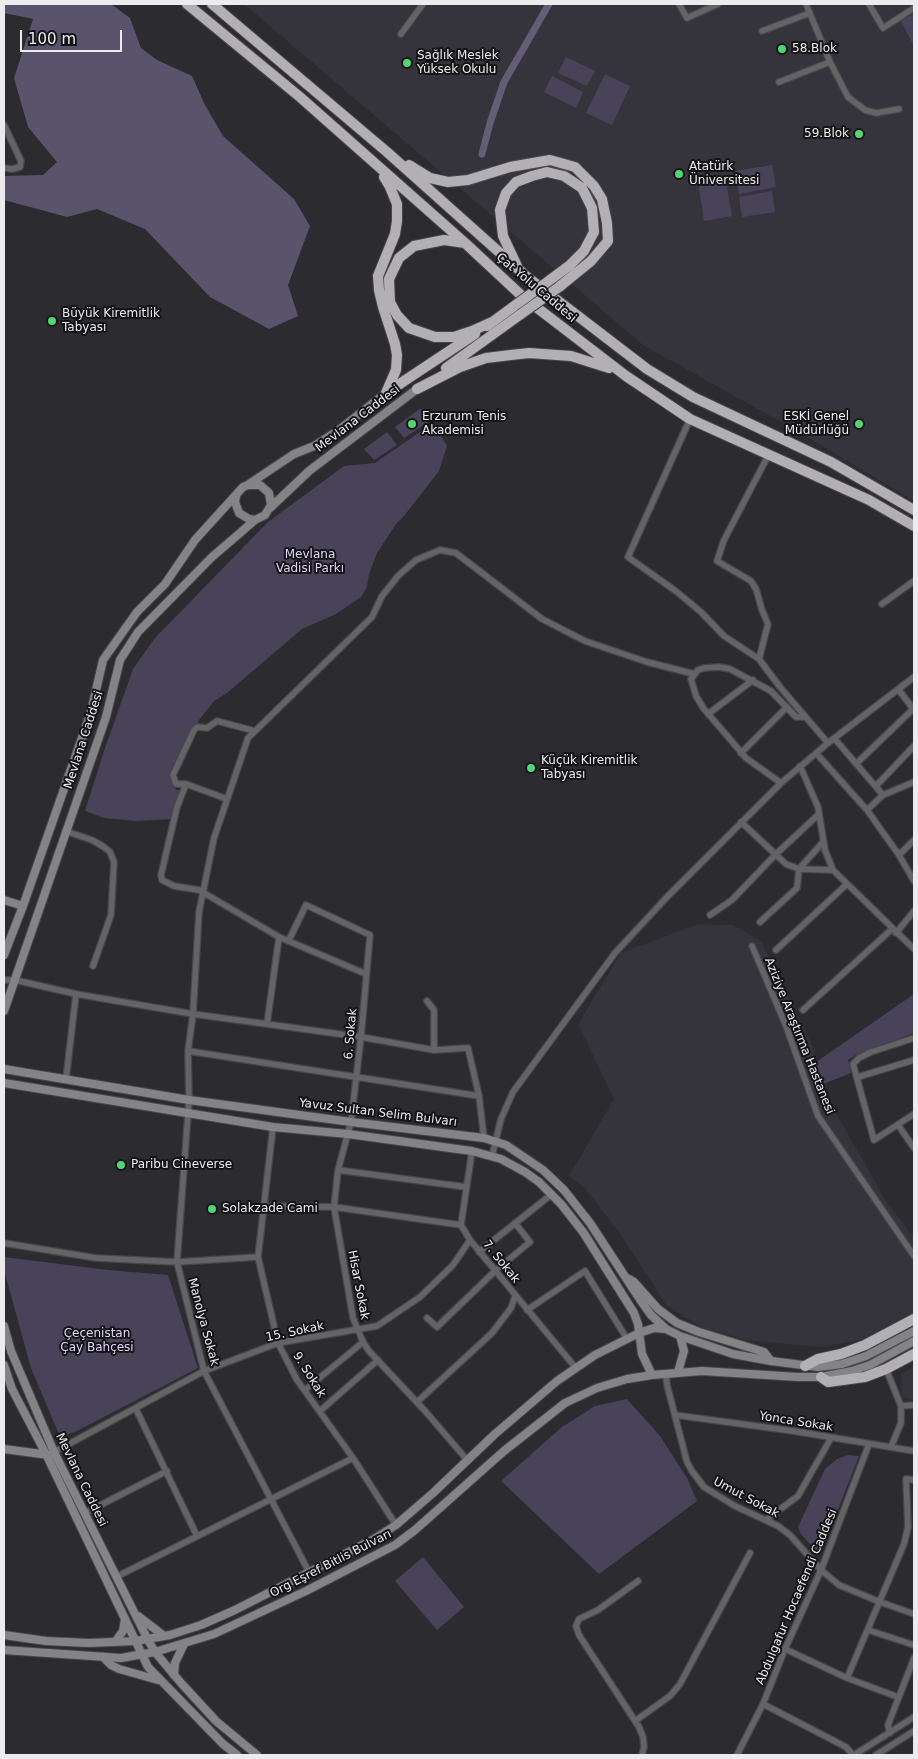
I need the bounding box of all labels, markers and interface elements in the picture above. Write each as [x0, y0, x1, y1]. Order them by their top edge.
scale bar [22, 20, 125, 52]
text: 100 m [28, 30, 76, 48]
place label: 58.Blok [792, 42, 837, 56]
marker: 58.Blok [776, 43, 788, 55]
place label: Sağlık Meslek Yüksek Okulu [417, 49, 499, 77]
marker: Sağlık Meslek Yüksek Okulu [401, 57, 413, 69]
place label: 59.Blok [804, 127, 849, 141]
marker: 59.Blok [853, 128, 865, 140]
place label: Atatürk Üniversitesi [689, 160, 759, 188]
marker: Atatürk Üniversitesi [673, 168, 685, 180]
street label: Çat Yolu Caddesi [493, 250, 579, 326]
place label: Büyük Kiremitlik Tabyası [62, 307, 160, 335]
marker: Büyük Kiremitlik Tabyası [46, 315, 58, 327]
street label: Mevlana Caddesi [313, 382, 403, 456]
place label: Erzurum Tenis Akademisi [422, 410, 506, 438]
place label: ESKİ Genel Müdürlüğü [784, 410, 849, 438]
marker: Erzurum Tenis Akademisi [406, 418, 418, 430]
marker: ESKİ Genel Müdürlüğü [853, 418, 865, 430]
park label: Mevlana Vadisi Parkı [276, 548, 344, 576]
street label: Mevlana Caddesi [61, 689, 107, 791]
place label: Küçük Kiremitlik Tabyası [541, 754, 637, 782]
marker: Küçük Kiremitlik Tabyası [525, 762, 537, 774]
street label: Aziziye Araştırma Hastanesi [761, 956, 837, 1116]
street label: 6. Sokak [342, 1008, 360, 1060]
street label: Yavuz Sultan Selim Bulvarı [298, 1096, 458, 1130]
place label: Paribu Cineverse [131, 1158, 232, 1172]
marker: Paribu Cineverse [115, 1159, 127, 1171]
place label: Solakzade Cami [222, 1202, 318, 1216]
marker: Solakzade Cami [206, 1203, 218, 1215]
street label: 7. Sokak [479, 1238, 523, 1286]
street label: Hisar Sokak [344, 1249, 372, 1321]
street label: Manolya Sokak [184, 1277, 222, 1367]
street label: 15. Sokak [265, 1319, 325, 1345]
park label: Çeçenistan Çay Bahçesi [60, 1327, 134, 1355]
street label: 9. Sokak [289, 1349, 329, 1401]
street label: Yonca Sokak [758, 1409, 834, 1435]
street label: Mevlana Caddesi [52, 1431, 110, 1529]
street label: Umut Sokak [711, 1475, 781, 1521]
street label: Abdulgafur Hocaefendi Caddesi [753, 1507, 841, 1687]
street label: Org Eşref Bitlis Bulvarı [268, 1527, 394, 1601]

